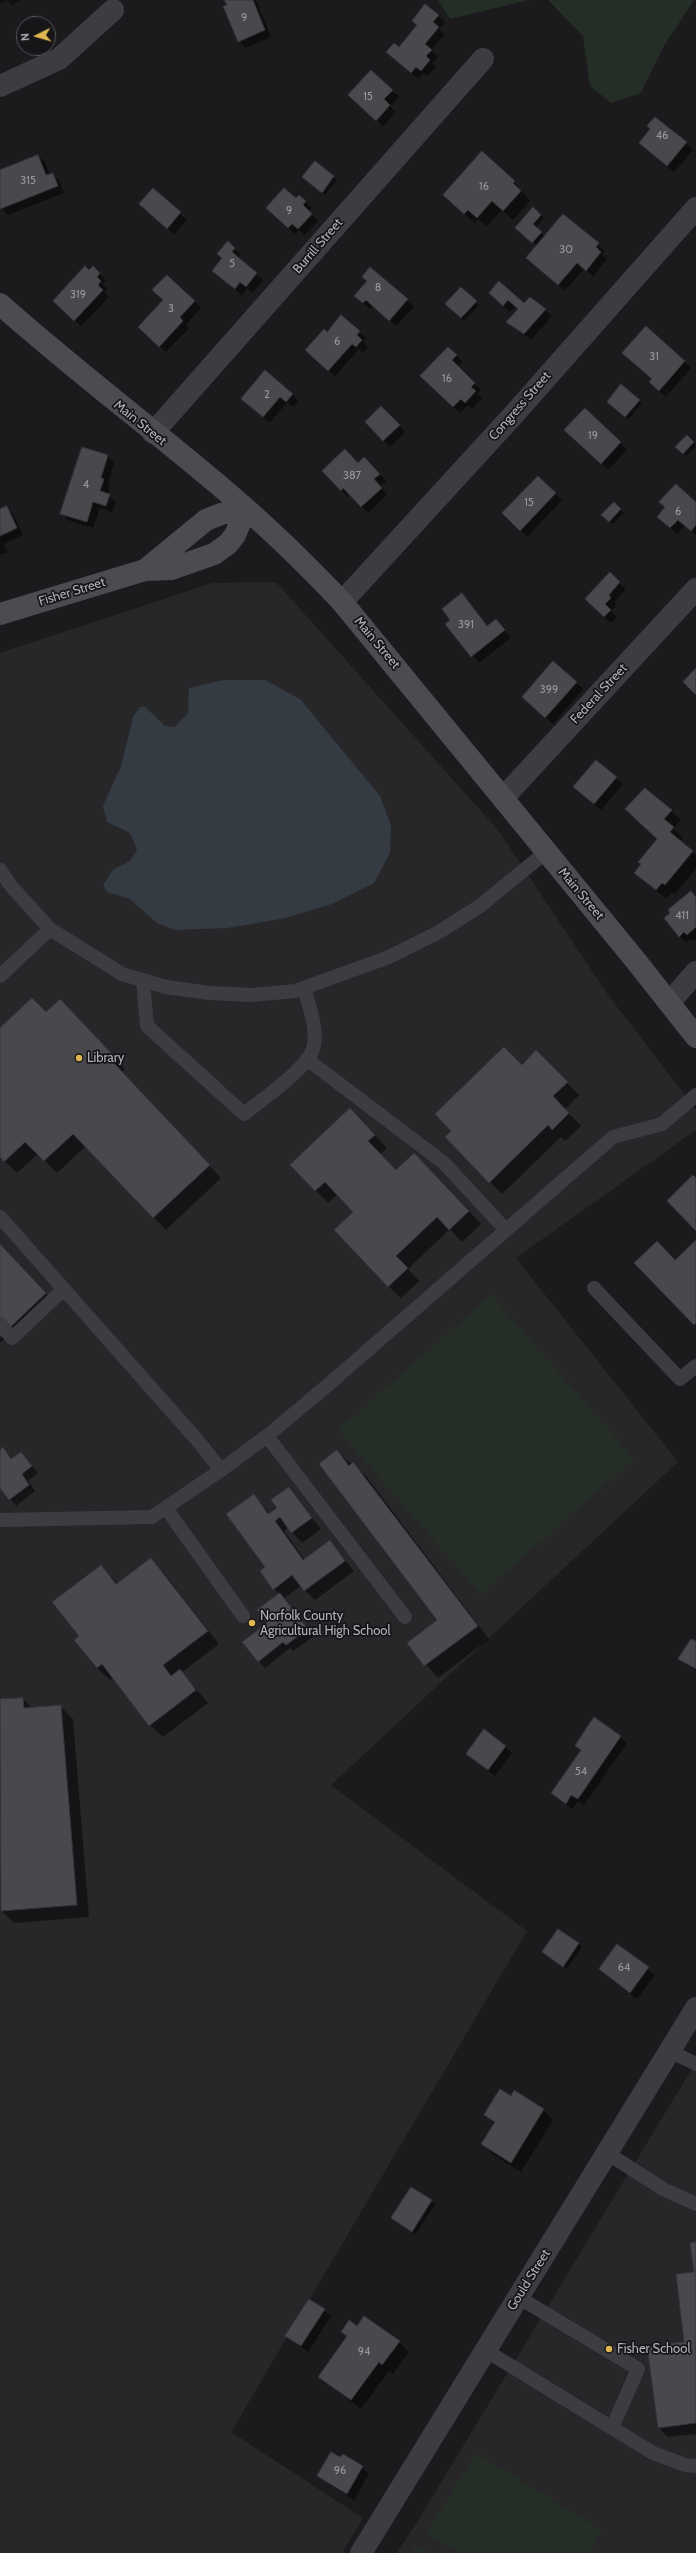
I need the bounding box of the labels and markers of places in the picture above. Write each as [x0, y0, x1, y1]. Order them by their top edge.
place label: Library [87, 1050, 124, 1066]
marker: Library [74, 1053, 84, 1063]
place label: Norfolk County Agricultural High School [260, 1608, 391, 1639]
marker: Norfolk County Agricultural High School [247, 1618, 257, 1628]
place label: Fisher School [617, 2341, 690, 2357]
marker: Fisher School [604, 2344, 614, 2354]

